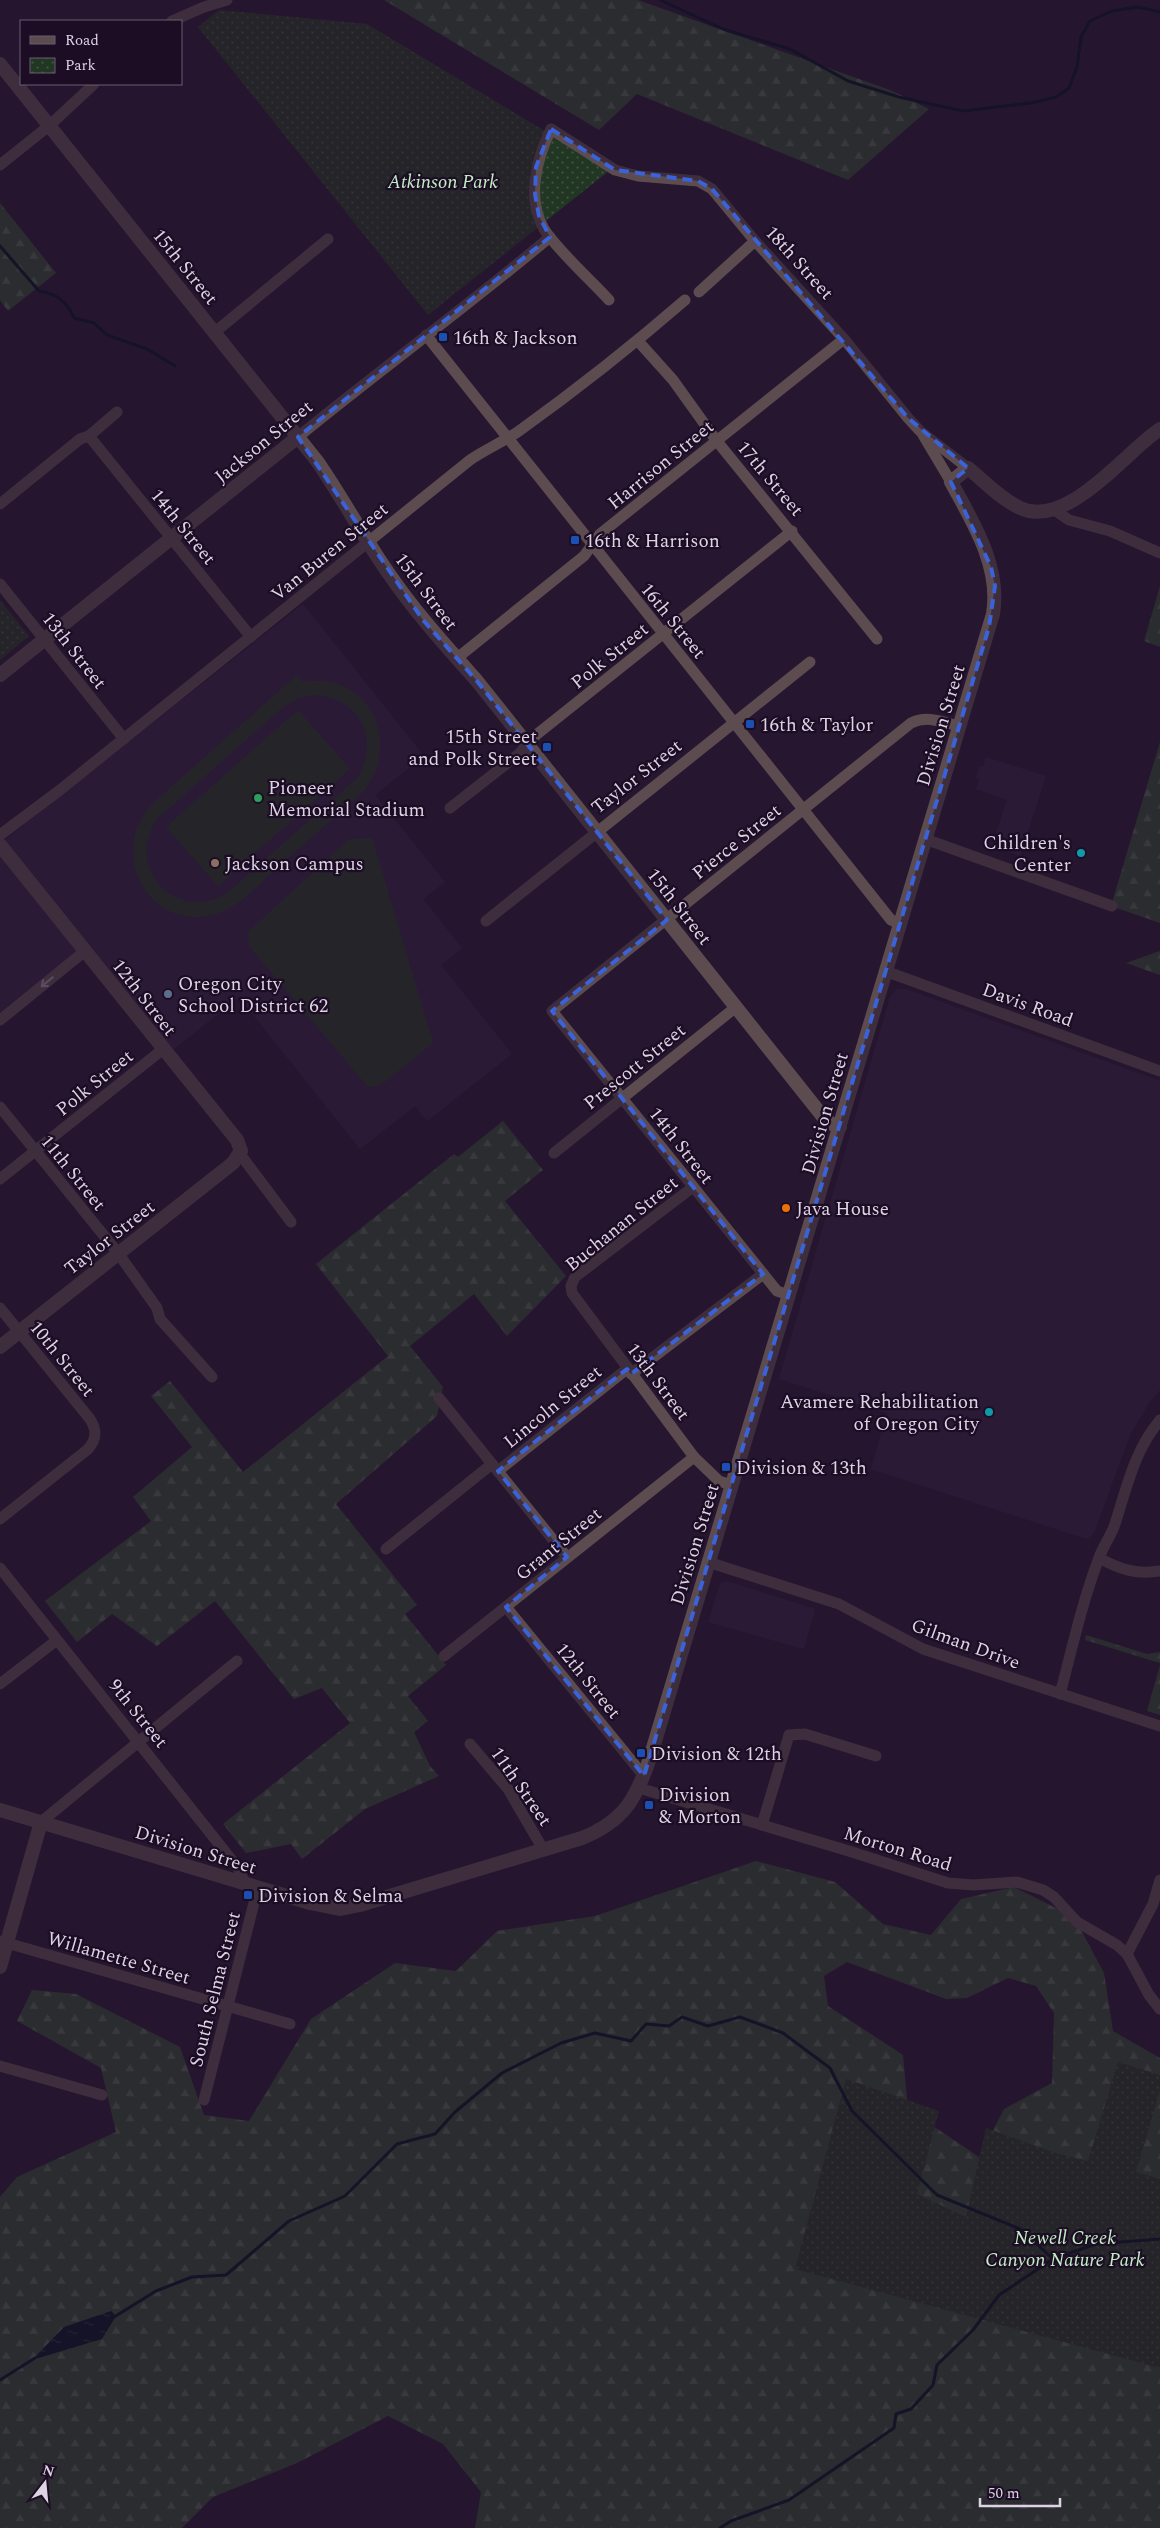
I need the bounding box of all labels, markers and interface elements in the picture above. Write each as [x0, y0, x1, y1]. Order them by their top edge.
legend [20, 20, 182, 85]
text: Road [65, 29, 99, 52]
text: Park [65, 54, 96, 77]
park label: Atkinson Park [387, 168, 498, 197]
street label: 18th Street [758, 219, 840, 307]
street label: 15th Street [145, 222, 225, 312]
place label: 16th & Jackson [453, 324, 577, 353]
marker: 16th & Jackson [437, 331, 449, 343]
street label: Jackson Street [208, 393, 320, 491]
street label: Harrison Street [601, 413, 721, 517]
street label: 17th Street [729, 435, 811, 523]
street label: 14th Street [143, 482, 223, 572]
street label: Van Buren Street [265, 495, 395, 609]
place label: 16th & Harrison [585, 527, 720, 556]
marker: 16th & Harrison [569, 534, 581, 546]
street label: 15th Street [387, 547, 465, 637]
street label: 16th Street [633, 576, 713, 666]
street label: 13th Street [34, 606, 114, 696]
street label: Polk Street [565, 616, 655, 697]
street label: Division Street [909, 661, 974, 790]
place label: 16th & Taylor [760, 711, 874, 740]
marker: 16th & Taylor [744, 718, 756, 730]
place label: 15th Street and Polk Street [408, 723, 537, 774]
street label: Taylor Street [585, 732, 689, 822]
marker: 15th Street and Polk Street [541, 741, 553, 753]
place label: Pioneer Memorial Stadium [268, 774, 425, 825]
marker: Pioneer Memorial Stadium [252, 792, 264, 804]
street label: Pierce Street [686, 797, 788, 887]
place label: Children's Center [983, 829, 1071, 880]
marker: Children's Center [1075, 847, 1087, 859]
place label: Jackson Campus [225, 850, 364, 879]
marker: Jackson Campus [209, 857, 221, 869]
street label: 15th Street [639, 862, 719, 952]
street label: 12th Street [104, 953, 184, 1043]
place label: Oregon City School District 62 [178, 970, 328, 1021]
one-way arrow [41, 976, 54, 987]
street label: Davis Road [978, 976, 1077, 1035]
marker: Oregon City School District 62 [162, 988, 174, 1000]
street label: Prescott Street [578, 1017, 693, 1118]
street label: Polk Street [50, 1043, 140, 1124]
street label: Division Street [794, 1049, 857, 1178]
street label: 14th Street [641, 1101, 721, 1191]
street label: 11th Street [33, 1128, 113, 1218]
street label: Buchanan Street [559, 1169, 685, 1279]
street label: Taylor Street [58, 1193, 162, 1283]
place label: Java House [796, 1195, 889, 1224]
marker: Java House [780, 1202, 792, 1214]
street label: 10th Street [22, 1314, 102, 1404]
street label: 13th Street [619, 1337, 697, 1427]
street label: Lincoln Street [497, 1358, 609, 1456]
place label: Avamere Rehabilitation of Oregon City [780, 1388, 980, 1439]
marker: Avamere Rehabilitation of Oregon City [983, 1406, 995, 1418]
place label: Division & 13th [736, 1454, 867, 1483]
marker: Division & 13th [720, 1461, 732, 1473]
street label: Division Street [663, 1480, 728, 1609]
street label: Grant Street [509, 1500, 609, 1588]
street label: Gilman Drive [907, 1611, 1024, 1678]
street label: 12th Street [548, 1636, 628, 1726]
street label: 9th Street [101, 1673, 175, 1755]
place label: Division & 12th [651, 1740, 782, 1769]
street label: 11th Street [483, 1741, 559, 1833]
marker: Division & 12th [635, 1747, 647, 1759]
place label: Division & Morton [659, 1781, 741, 1832]
marker: Division & Morton [643, 1799, 655, 1811]
street label: Division Street [131, 1818, 260, 1883]
street label: Morton Road [840, 1819, 955, 1880]
place label: Division & Selma [258, 1882, 403, 1911]
marker: Division & Selma [242, 1889, 254, 1901]
street label: South Selma Street [182, 1908, 249, 2070]
street label: Willamette Street [44, 1924, 194, 1993]
park label: Newell Creek Canyon Nature Park [985, 2224, 1145, 2275]
north arrow [20, 2458, 70, 2508]
text: N [40, 2459, 57, 2483]
scale bar [980, 2476, 1060, 2508]
text: 50 m [988, 2482, 1020, 2505]

